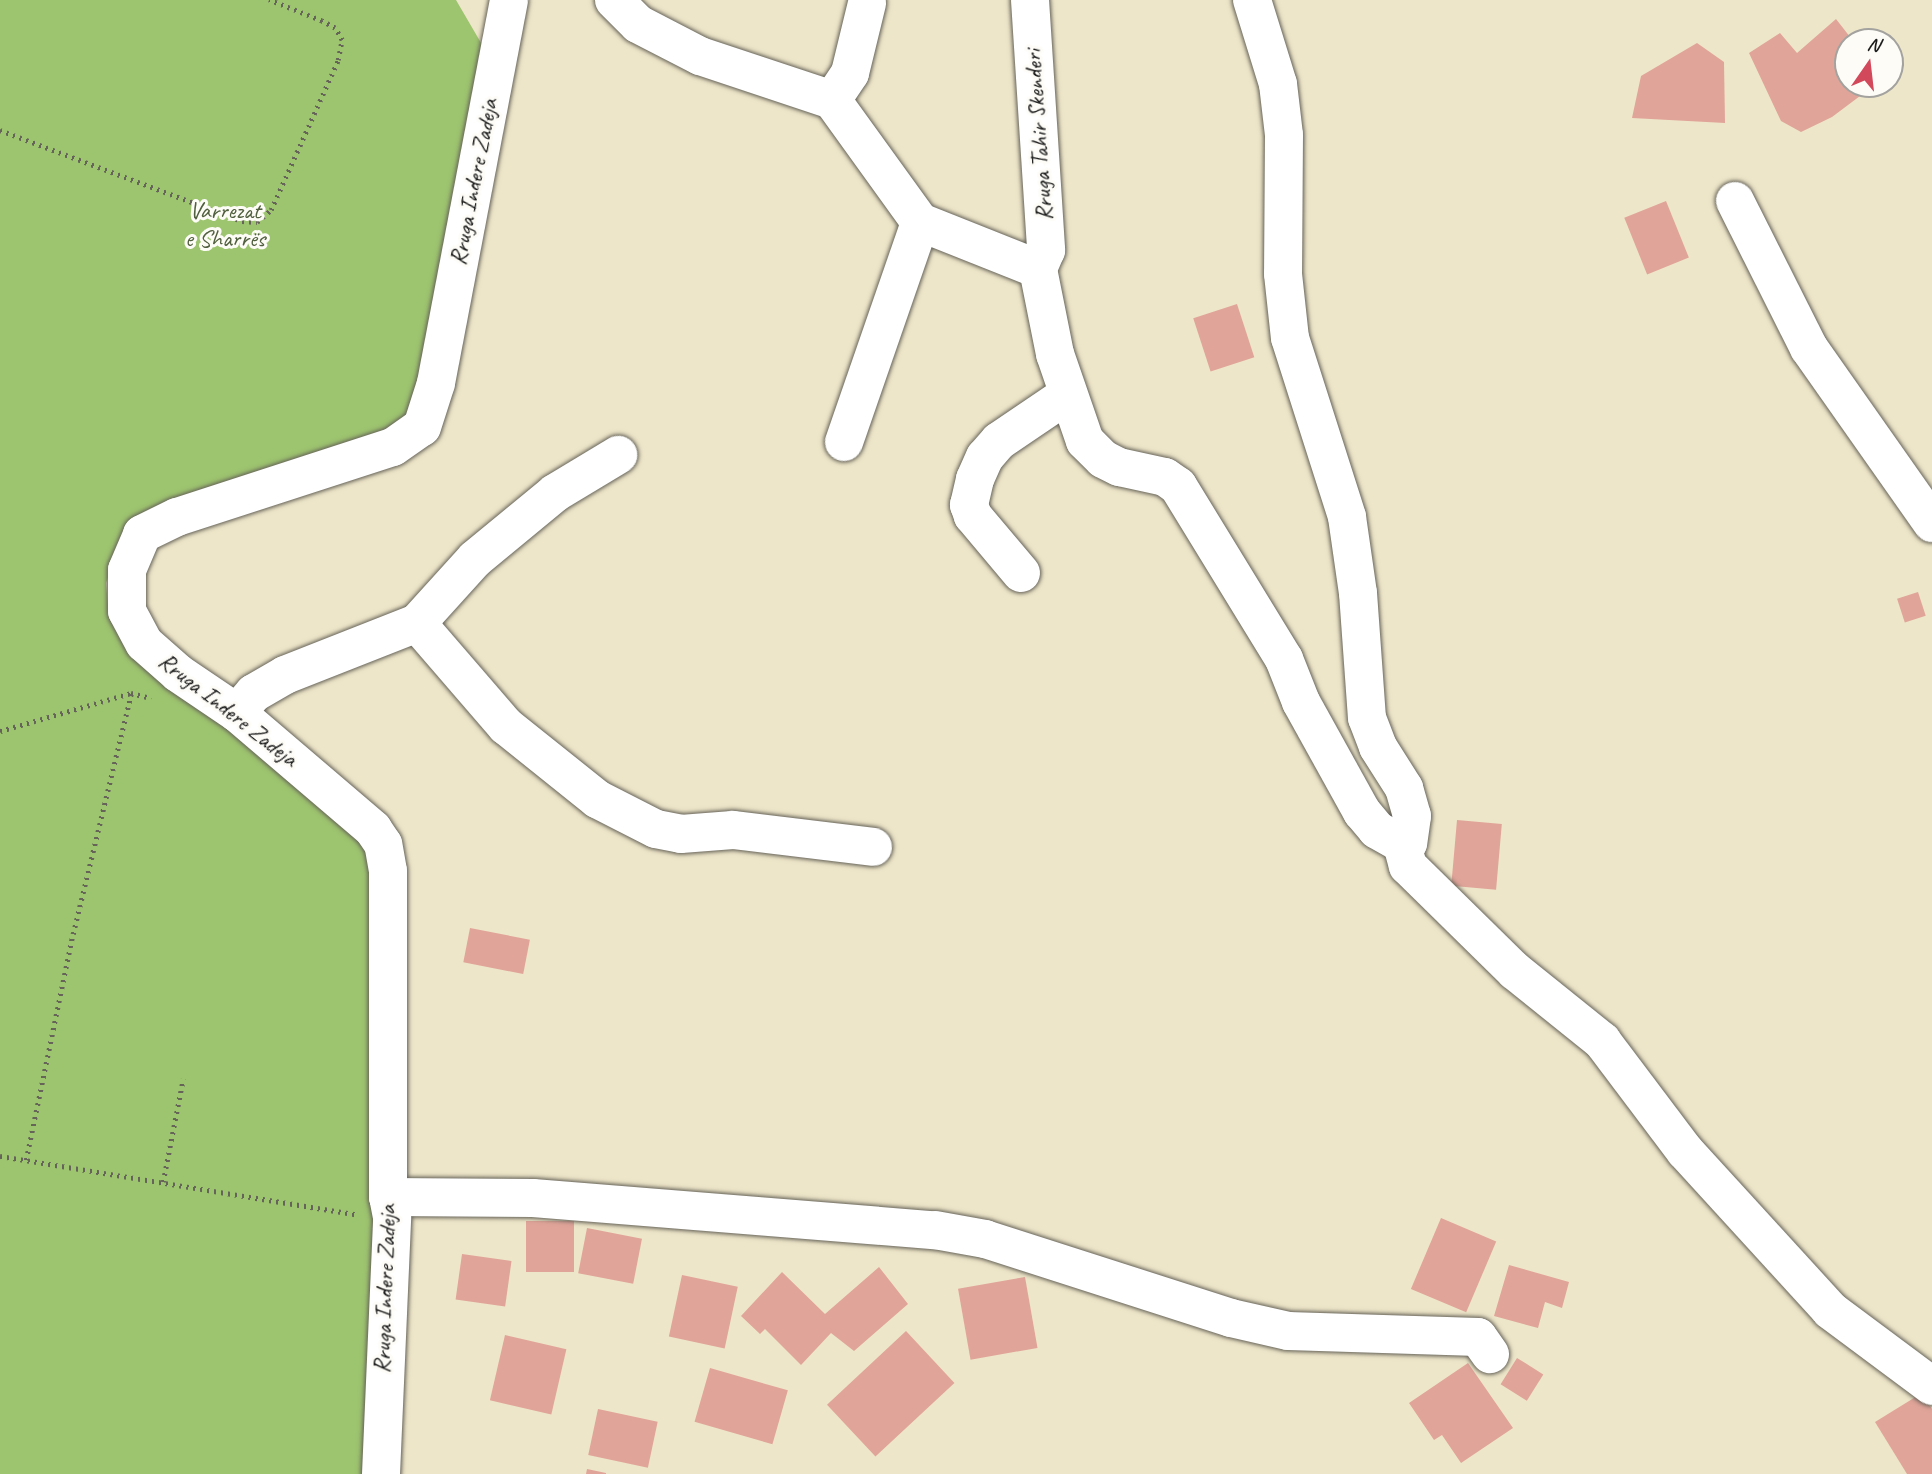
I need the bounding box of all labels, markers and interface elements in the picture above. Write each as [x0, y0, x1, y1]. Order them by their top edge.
north arrow [1834, 28, 1904, 98]
text: N [1865, 31, 1882, 58]
street label: Rruga Tahir Skenderi [1019, 48, 1059, 222]
street label: Rruga Indere Zadeja [444, 97, 504, 267]
park label: Varrezat e Sharrës [185, 197, 265, 253]
street label: Rruga Indere Zadeja [153, 647, 303, 773]
street label: Rruga Indere Zadeja [368, 1204, 402, 1374]

